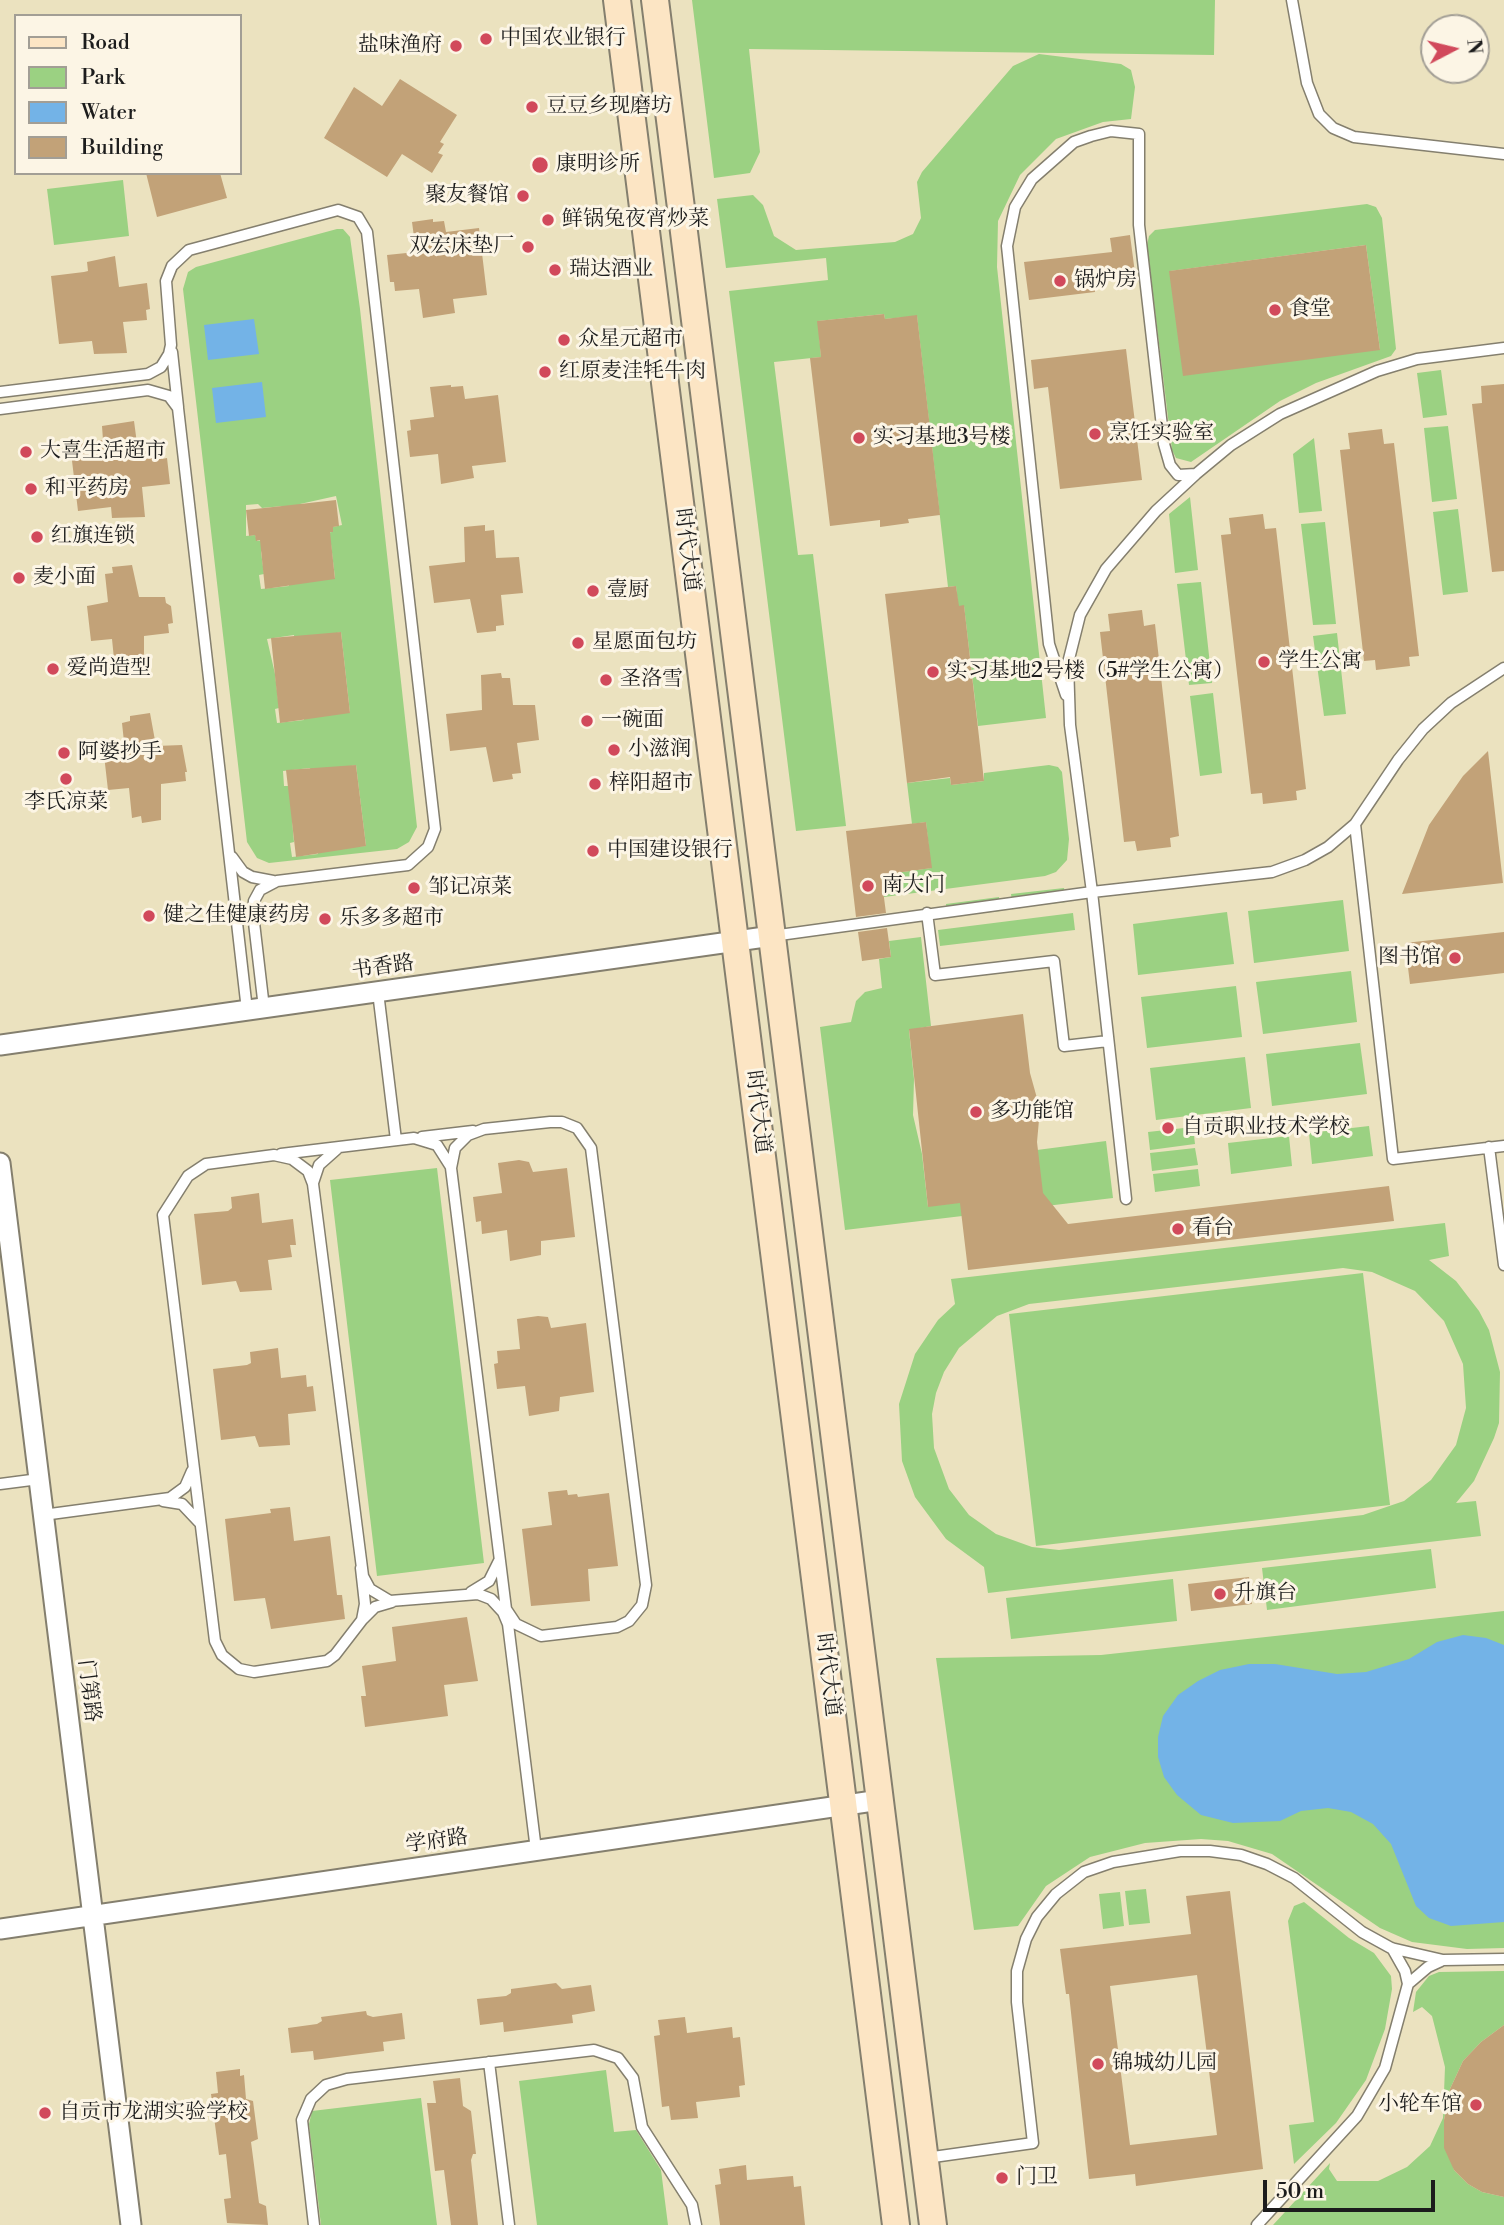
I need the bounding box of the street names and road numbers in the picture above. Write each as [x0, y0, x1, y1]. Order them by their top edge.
street label: 时代大道 [668, 507, 704, 593]
street label: 书香路 [350, 951, 416, 985]
street label: 时代大道 [739, 1069, 775, 1155]
street label: 时代大道 [809, 1632, 845, 1718]
street label: 门第路 [72, 1658, 104, 1724]
street label: 学府路 [404, 1825, 470, 1859]

